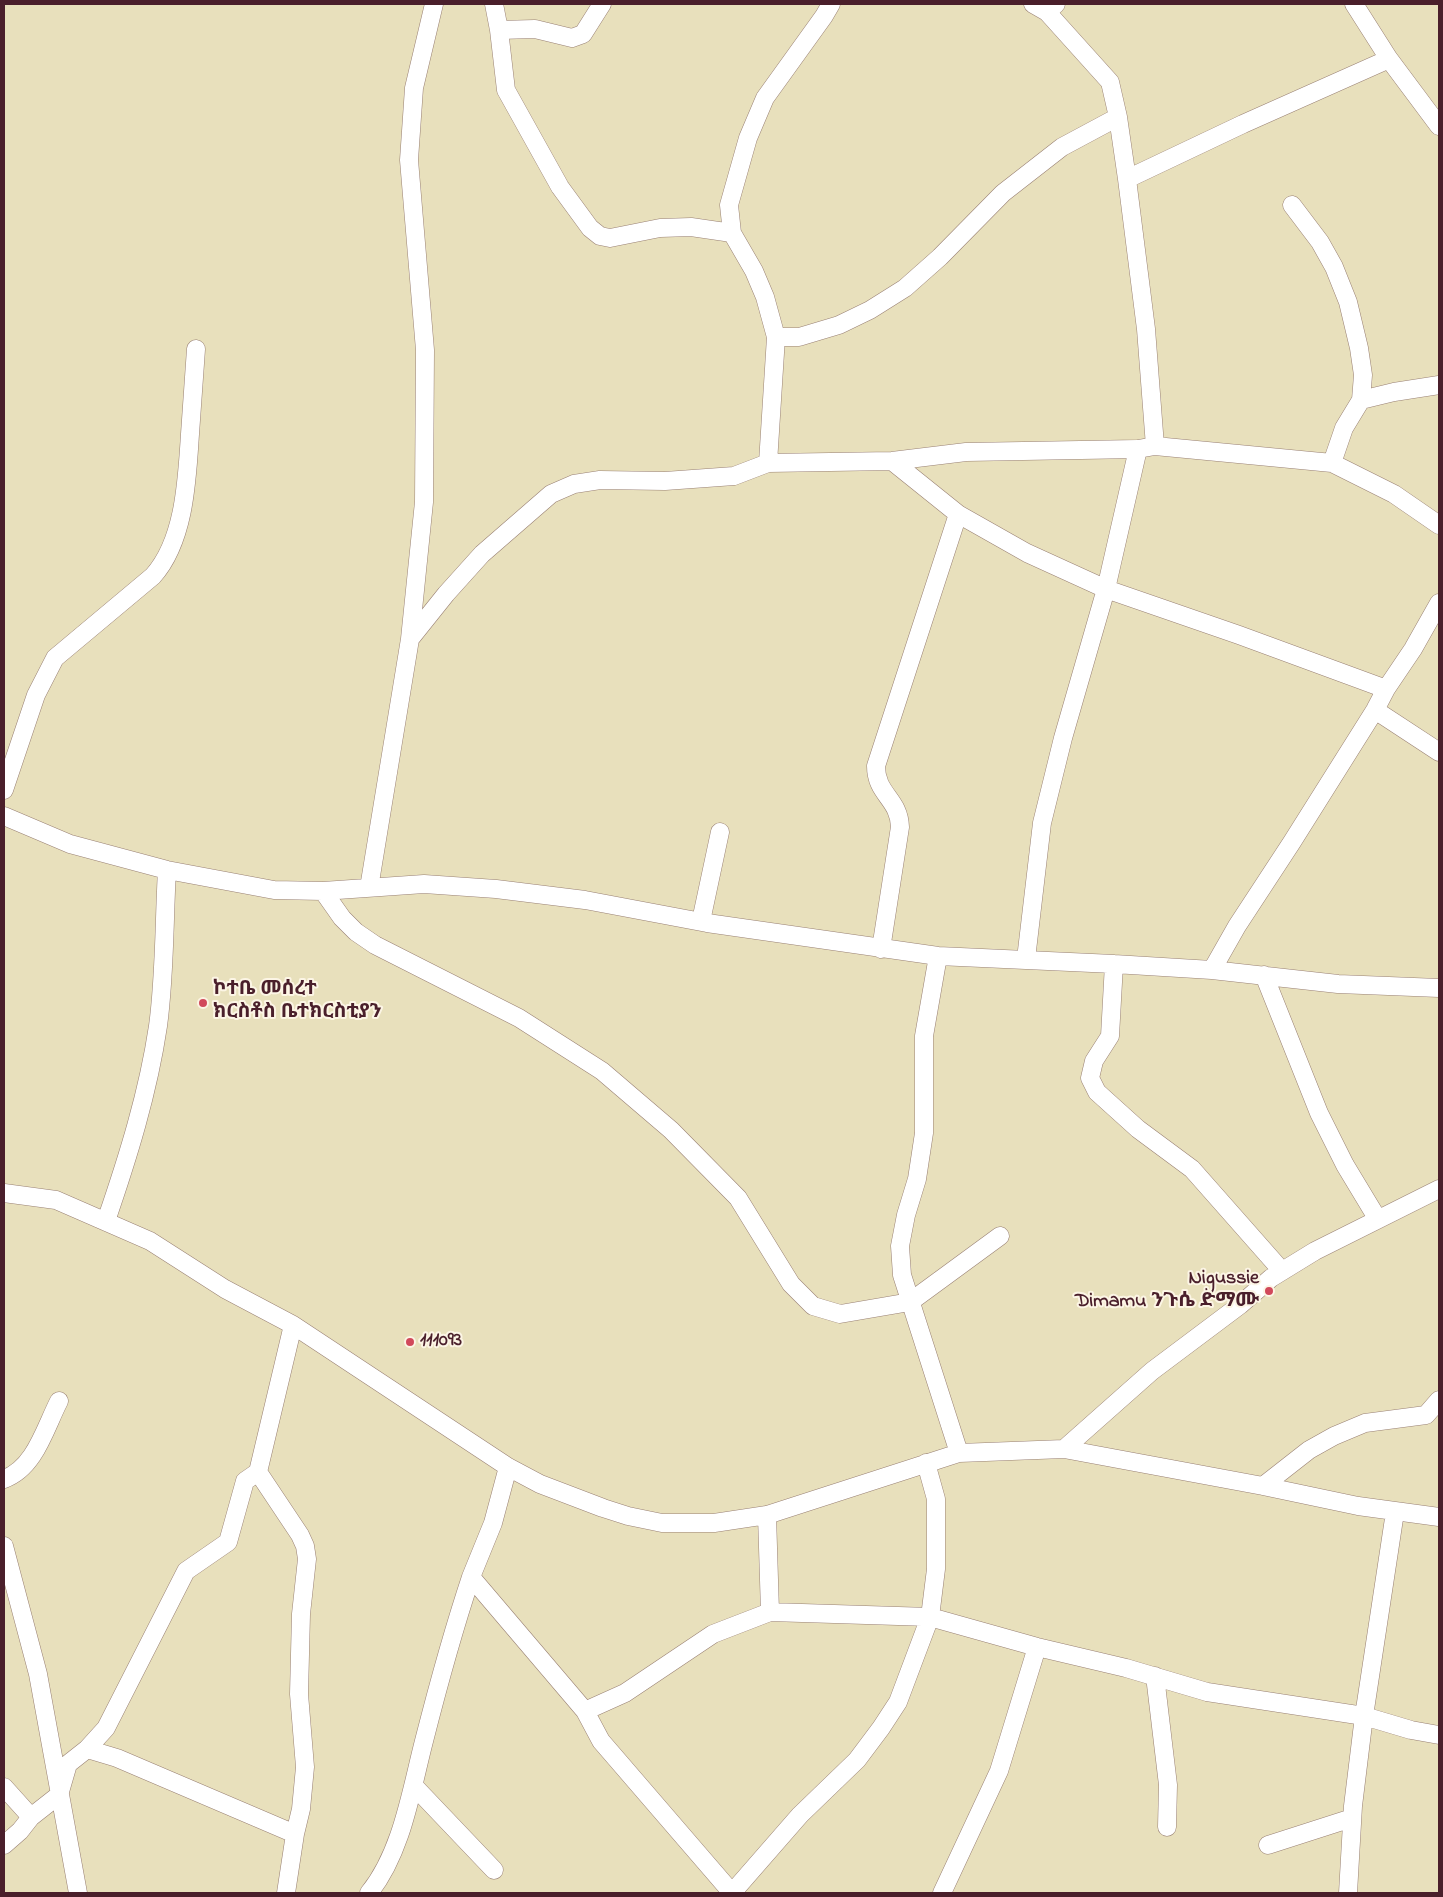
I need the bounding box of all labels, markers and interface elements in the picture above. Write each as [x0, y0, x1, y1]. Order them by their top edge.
place label: ኮተቤ መሰረተ ክርስቶስ ቤተክርስቲያን [213, 979, 382, 1026]
marker: ኮተቤ መሰረተ ክርስቶስ ቤተክርስቲያን [197, 997, 209, 1009]
place label: Nigussie Dimamu ንጉሴ ድማሙ [1075, 1268, 1259, 1315]
marker: Nigussie Dimamu ንጉሴ ድማሙ [1263, 1285, 1275, 1297]
place label: 111093 [420, 1330, 462, 1354]
marker: 111093 [404, 1336, 416, 1348]

